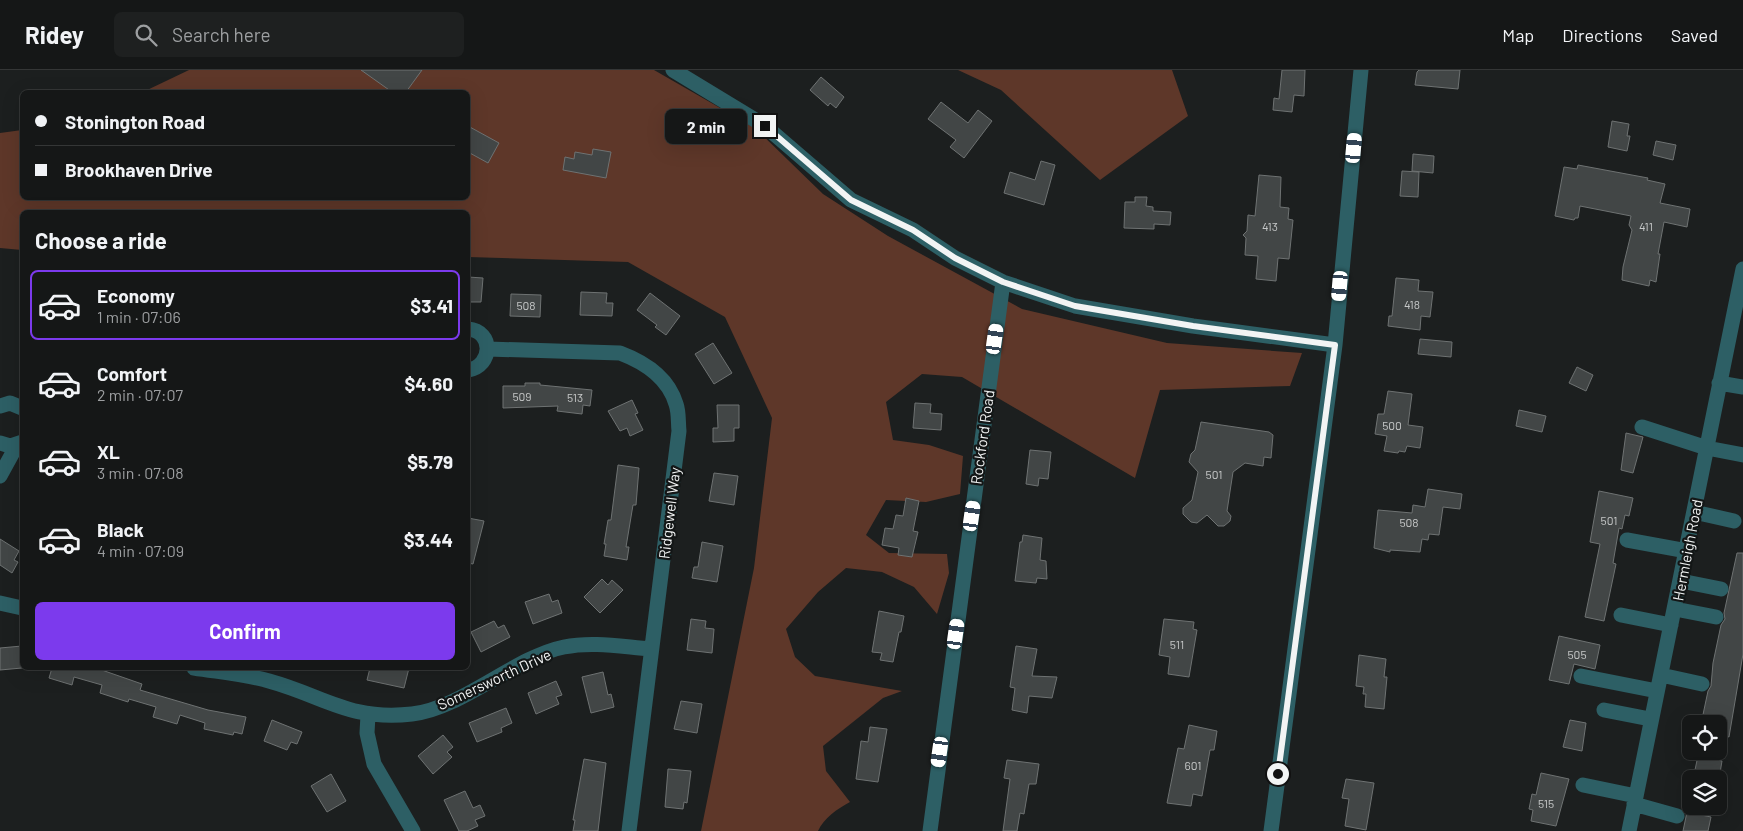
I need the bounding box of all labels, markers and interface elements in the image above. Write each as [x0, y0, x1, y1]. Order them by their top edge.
search box [114, 12, 464, 57]
text: Ridey [25, 20, 84, 49]
icon: search [132, 21, 160, 49]
text: Search here [172, 23, 271, 46]
text: Map [1502, 24, 1534, 46]
text: Directions [1562, 24, 1643, 46]
text: Saved [1671, 24, 1718, 46]
callout: 2 min [665, 108, 748, 144]
text: Stonington Road [65, 110, 205, 133]
route end [754, 115, 776, 137]
text: 2 min [687, 117, 725, 136]
car [1345, 132, 1362, 164]
text: Brookhaven Drive [65, 158, 213, 181]
house number: 413 [1262, 219, 1278, 233]
house number: 411 [1639, 219, 1653, 233]
text: Choose a ride [35, 227, 167, 253]
car [1331, 270, 1348, 302]
icon: car [37, 283, 82, 328]
text: Economy [97, 284, 175, 307]
text: $3.41 [410, 294, 453, 317]
house number: 418 [1404, 297, 1420, 311]
house number: 508 [516, 298, 536, 312]
text: 1 min · 07:06 [97, 307, 181, 326]
car [985, 323, 1004, 355]
icon: car [37, 361, 82, 406]
text: Comfort [97, 362, 167, 385]
text: $4.60 [404, 372, 453, 395]
text: 2 min · 07:07 [97, 385, 183, 404]
house number: 509 [512, 389, 532, 403]
street label: Rockford Road [966, 389, 998, 485]
house number: 513 [567, 390, 583, 404]
house number: 500 [1382, 418, 1402, 432]
icon: car [37, 439, 82, 484]
text: XL [97, 440, 120, 463]
text: $5.79 [407, 450, 453, 473]
text: 3 min · 07:08 [97, 463, 184, 482]
street label: Ridgewell Way [654, 466, 684, 560]
house number: 501 [1206, 467, 1222, 481]
street label: Hermleigh Road [1668, 498, 1706, 602]
car [962, 500, 981, 532]
house number: 501 [1601, 513, 1617, 527]
house number: 508 [1399, 515, 1419, 529]
icon: car [37, 517, 82, 562]
text: Black [97, 518, 144, 541]
text: $3.44 [404, 528, 453, 551]
text: 4 min · 07:09 [97, 541, 184, 560]
button: Confirm [35, 602, 455, 660]
car [946, 618, 965, 650]
house number: 511 [1170, 637, 1184, 651]
street label: Somersworth Drive [434, 645, 554, 713]
house number: 505 [1567, 647, 1587, 661]
map controls [1682, 715, 1727, 815]
button: locate [1682, 715, 1727, 760]
car [930, 736, 949, 768]
house number: 601 [1185, 758, 1201, 772]
route start [1267, 763, 1289, 785]
button: layers [1682, 770, 1727, 815]
house number: 515 [1538, 796, 1554, 810]

